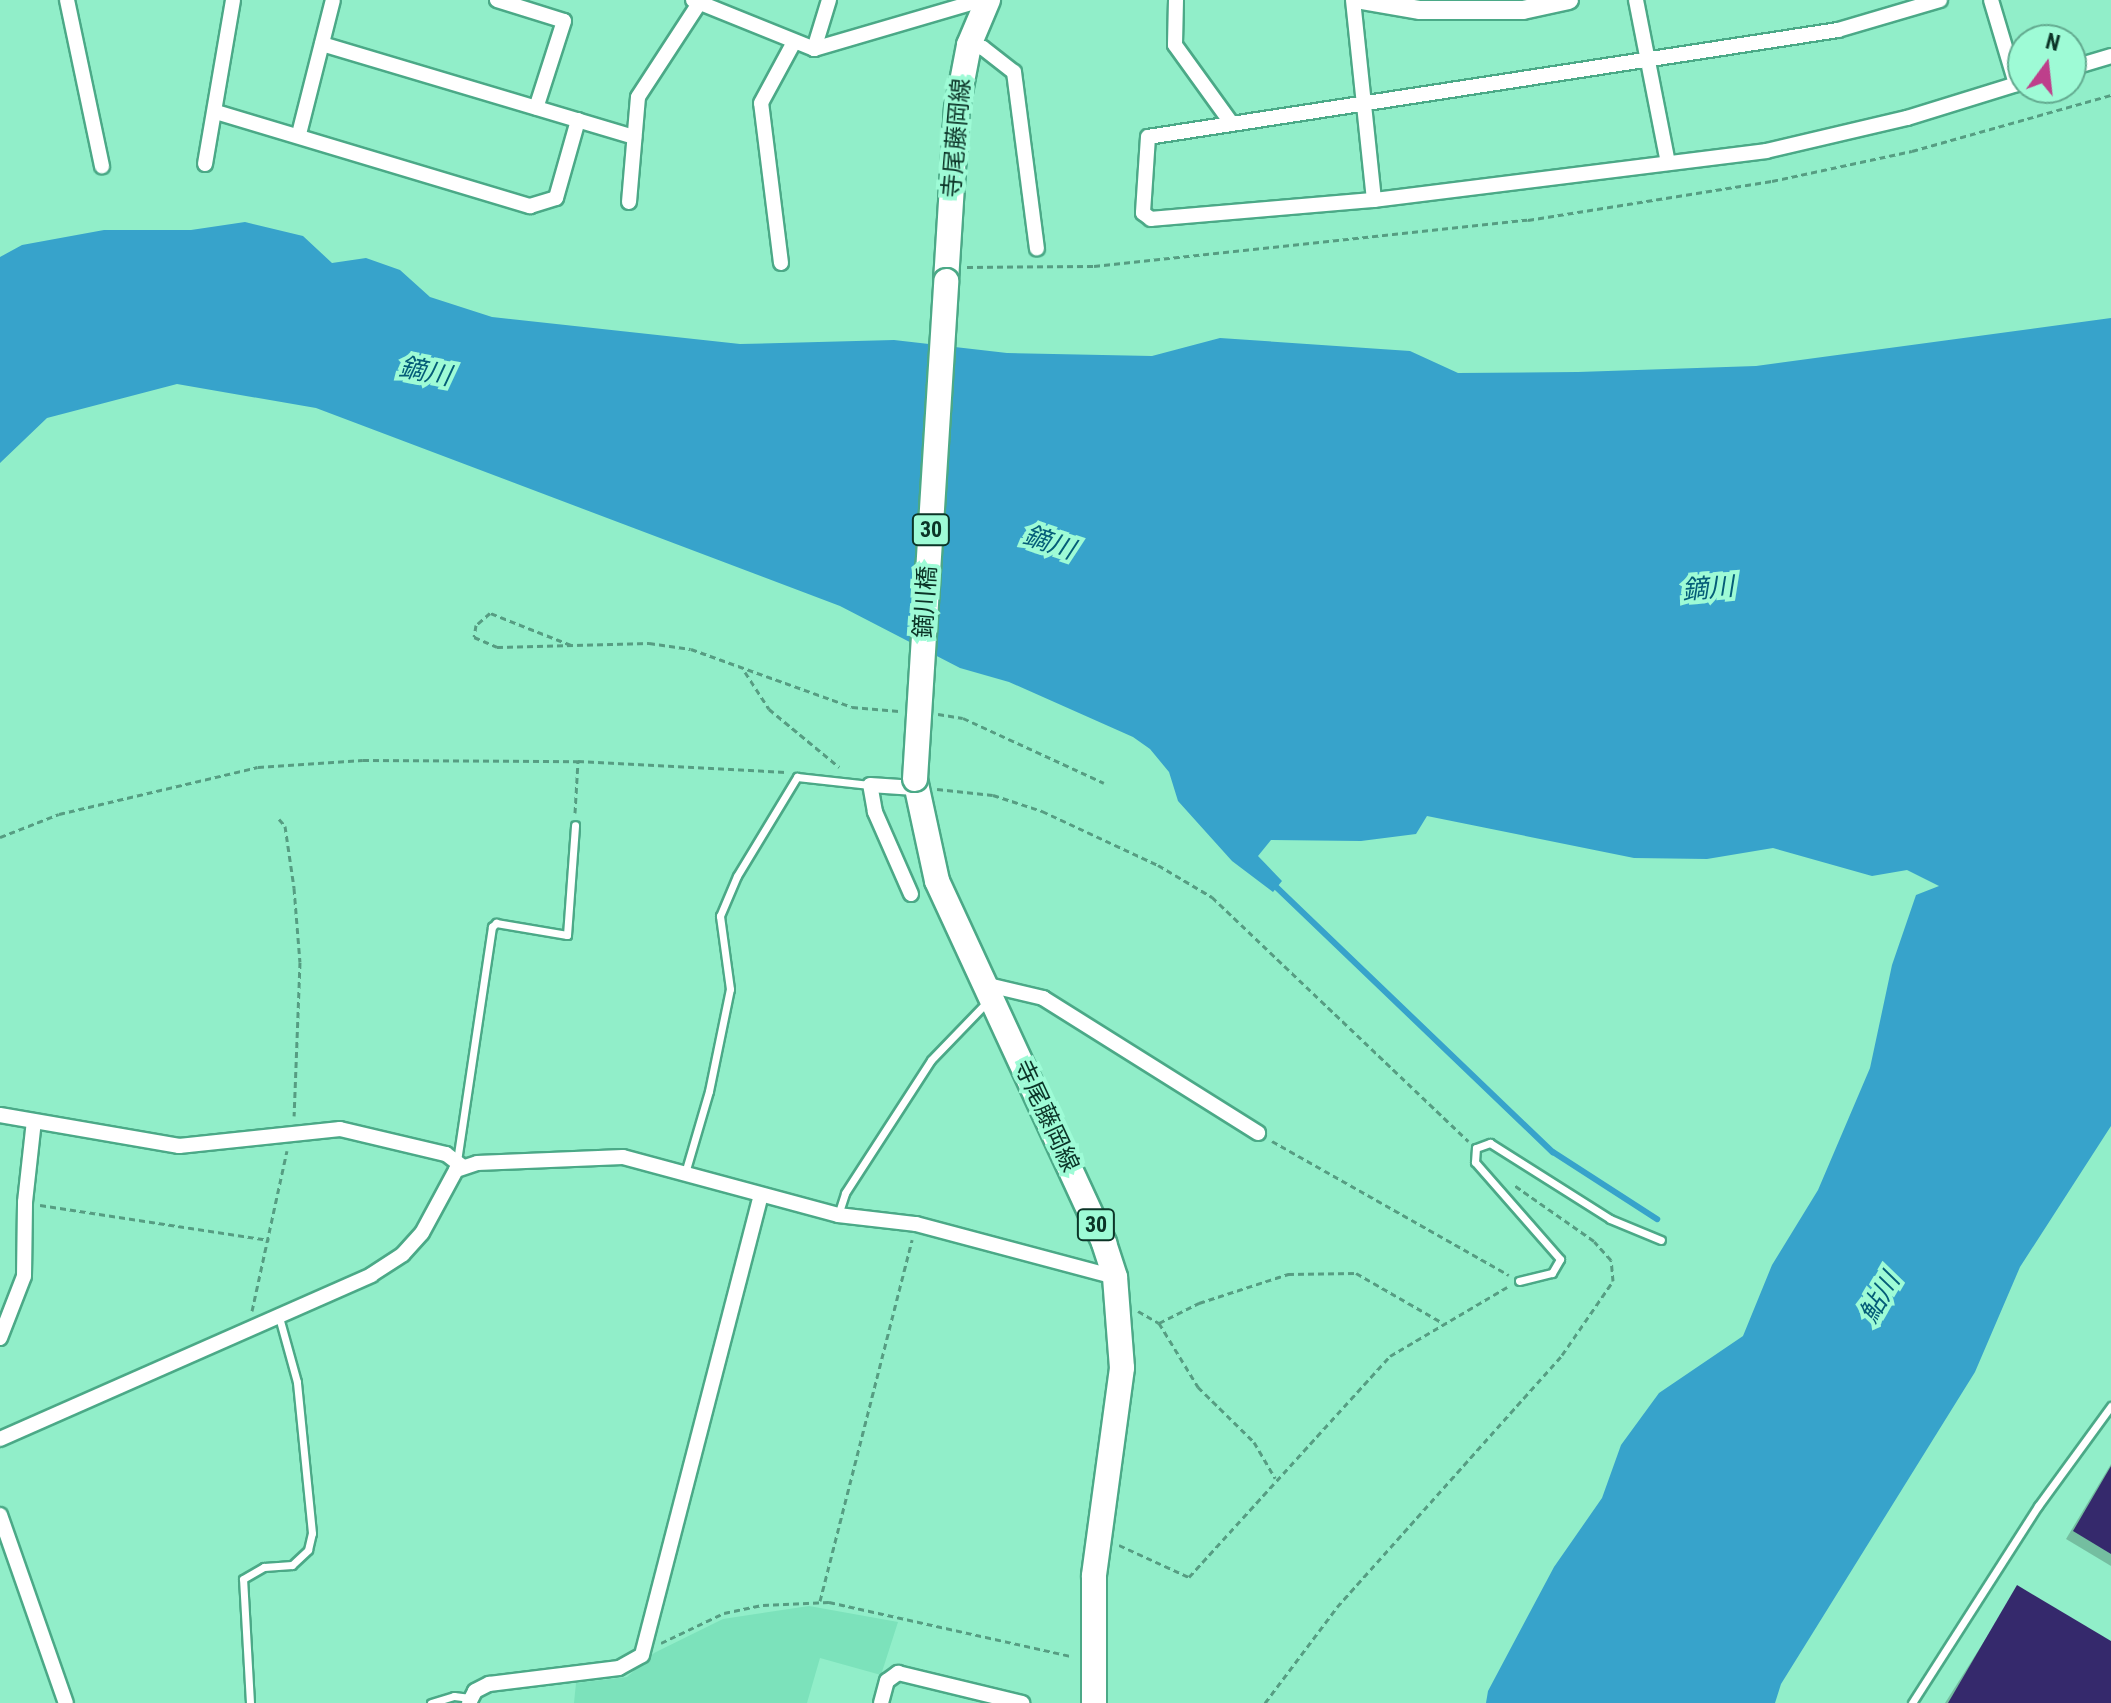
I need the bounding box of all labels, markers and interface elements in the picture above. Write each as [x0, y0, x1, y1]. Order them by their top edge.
north arrow [2007, 24, 2087, 104]
text: N [2043, 28, 2063, 56]
street label: 寺尾藤岡線 [937, 77, 977, 199]
water label: 鏑川 [397, 352, 453, 392]
road number: 30 [911, 512, 951, 548]
water label: 鏑川 [1019, 520, 1079, 566]
street label: 鏑川橋 [909, 565, 943, 639]
water label: 鏑川 [1681, 571, 1735, 607]
street label: 寺尾藤岡線 [1008, 1056, 1084, 1176]
road number: 30 [1076, 1207, 1116, 1243]
water label: 鮎川 [1853, 1268, 1907, 1328]

